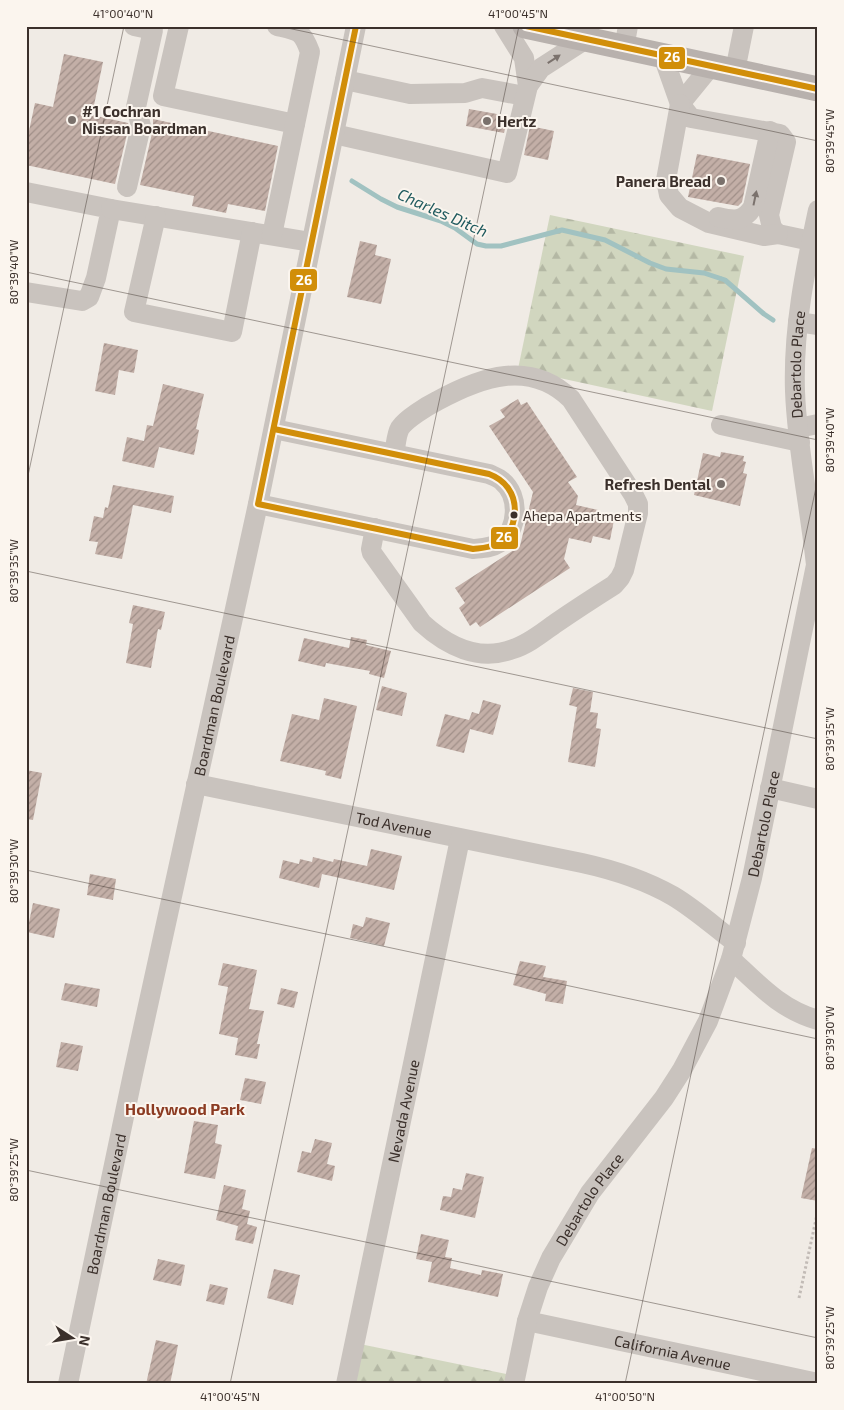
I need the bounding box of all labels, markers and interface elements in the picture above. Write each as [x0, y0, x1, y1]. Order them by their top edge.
text: 41°00'40"N [93, 6, 153, 20]
text: 41°00'45"N [488, 6, 548, 20]
line badge: 26 [658, 46, 686, 70]
text: 26 [664, 48, 680, 65]
one-way arrow [547, 54, 560, 64]
place label: #1 Cochran Nissan Boardman [82, 102, 207, 137]
text: 80°39'45"W [822, 109, 836, 173]
place label: Hertz [497, 112, 536, 130]
marker: #1 Cochran Nissan Boardman [66, 114, 78, 126]
marker: Hertz [481, 115, 493, 127]
place label: Panera Bread [616, 172, 711, 190]
marker: Panera Bread [715, 175, 727, 187]
water label: Charles Ditch [395, 184, 491, 240]
one-way arrow [751, 191, 759, 206]
text: 80°39'40"W [6, 240, 20, 304]
line badge: 26 [289, 268, 318, 292]
text: 26 [296, 271, 312, 288]
street label: Debartolo Place [786, 309, 808, 419]
text: 80°39'40"W [822, 408, 836, 472]
place label: Refresh Dental [605, 475, 711, 493]
marker: Refresh Dental [715, 478, 727, 490]
place label: Ahepa Apartments [523, 507, 642, 524]
marker: Ahepa Apartments [509, 510, 519, 520]
line badge: 26 [490, 526, 519, 550]
text: 26 [496, 528, 512, 545]
text: 80°39'35"W [6, 539, 20, 603]
street label: Boardman Boulevard [190, 633, 238, 778]
text: 80°39'35"W [822, 707, 836, 771]
street label: Debartolo Place [743, 769, 783, 879]
street label: Tod Avenue [354, 808, 434, 841]
text: 80°39'30"W [6, 839, 20, 903]
text: 80°39'30"W [822, 1006, 836, 1070]
street label: Nevada Avenue [384, 1058, 423, 1164]
district label: Hollywood Park [125, 1099, 245, 1119]
street label: Boardman Boulevard [82, 1132, 129, 1276]
text: 80°39'25"W [6, 1138, 20, 1202]
street label: Debartolo Place [552, 1149, 627, 1249]
text: 80°39'25"W [822, 1306, 836, 1370]
north arrow [48, 1312, 98, 1362]
street label: California Avenue [613, 1331, 733, 1373]
text: N [76, 1334, 95, 1348]
text: 41°00'45"N [200, 1389, 260, 1403]
text: 41°00'50"N [595, 1389, 655, 1403]

